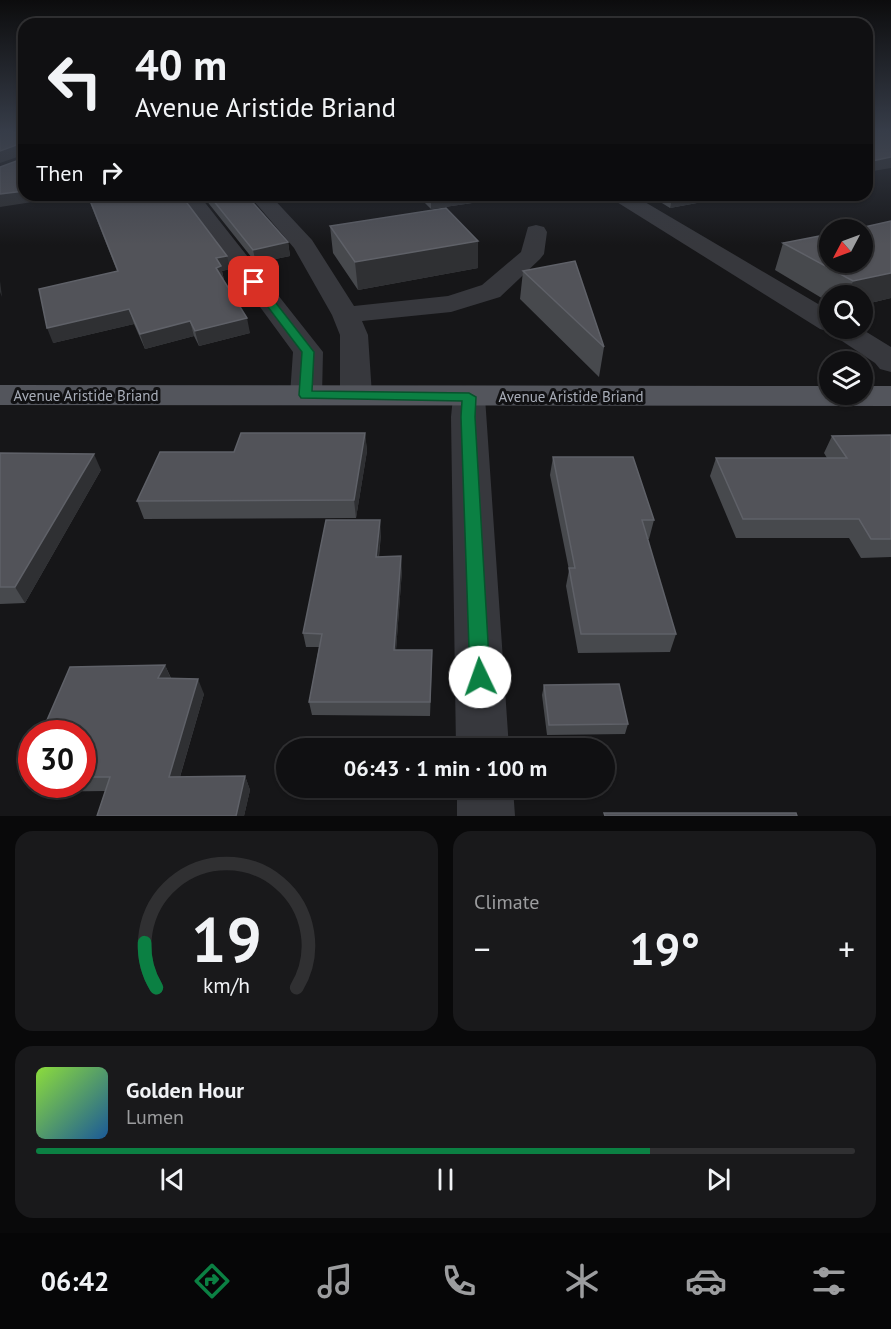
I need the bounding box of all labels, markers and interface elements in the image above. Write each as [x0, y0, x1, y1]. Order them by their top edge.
text: 40 m [135, 37, 227, 92]
icon: left [36, 42, 114, 120]
text: Avenue Aristide Briand [135, 90, 396, 124]
icon: right [95, 156, 128, 189]
text: Then [36, 159, 83, 187]
north arrow [819, 219, 873, 273]
map controls [819, 219, 873, 405]
pin [228, 256, 279, 307]
icon: arrive [237, 265, 270, 298]
button: search [819, 285, 873, 339]
button: layers [819, 351, 873, 405]
street label: Avenue Aristide Briand [14, 386, 158, 405]
street label: Avenue Aristide Briand [499, 387, 643, 406]
position arrow [448, 645, 512, 709]
speed limit sign: 30 [18, 720, 96, 798]
text: 06:43 · 1 min · 100 m [344, 754, 547, 782]
text: Climate [474, 889, 540, 915]
text: 19 [191, 898, 262, 979]
text: 19° [629, 919, 700, 977]
text: − [474, 927, 491, 970]
text: + [838, 927, 855, 970]
text: km/h [203, 971, 250, 999]
text: Golden Hour [126, 1076, 244, 1104]
text: Lumen [126, 1104, 184, 1130]
icon: previous [156, 1163, 189, 1196]
icon: pause [429, 1163, 462, 1196]
icon: next [702, 1163, 735, 1196]
icon: directions [191, 1260, 233, 1302]
icon: music [314, 1260, 356, 1302]
icon: phone [438, 1260, 480, 1302]
icon: climate [561, 1260, 603, 1302]
icon: car [685, 1260, 727, 1302]
icon: filters [808, 1260, 850, 1302]
text: 06:42 [41, 1264, 109, 1298]

